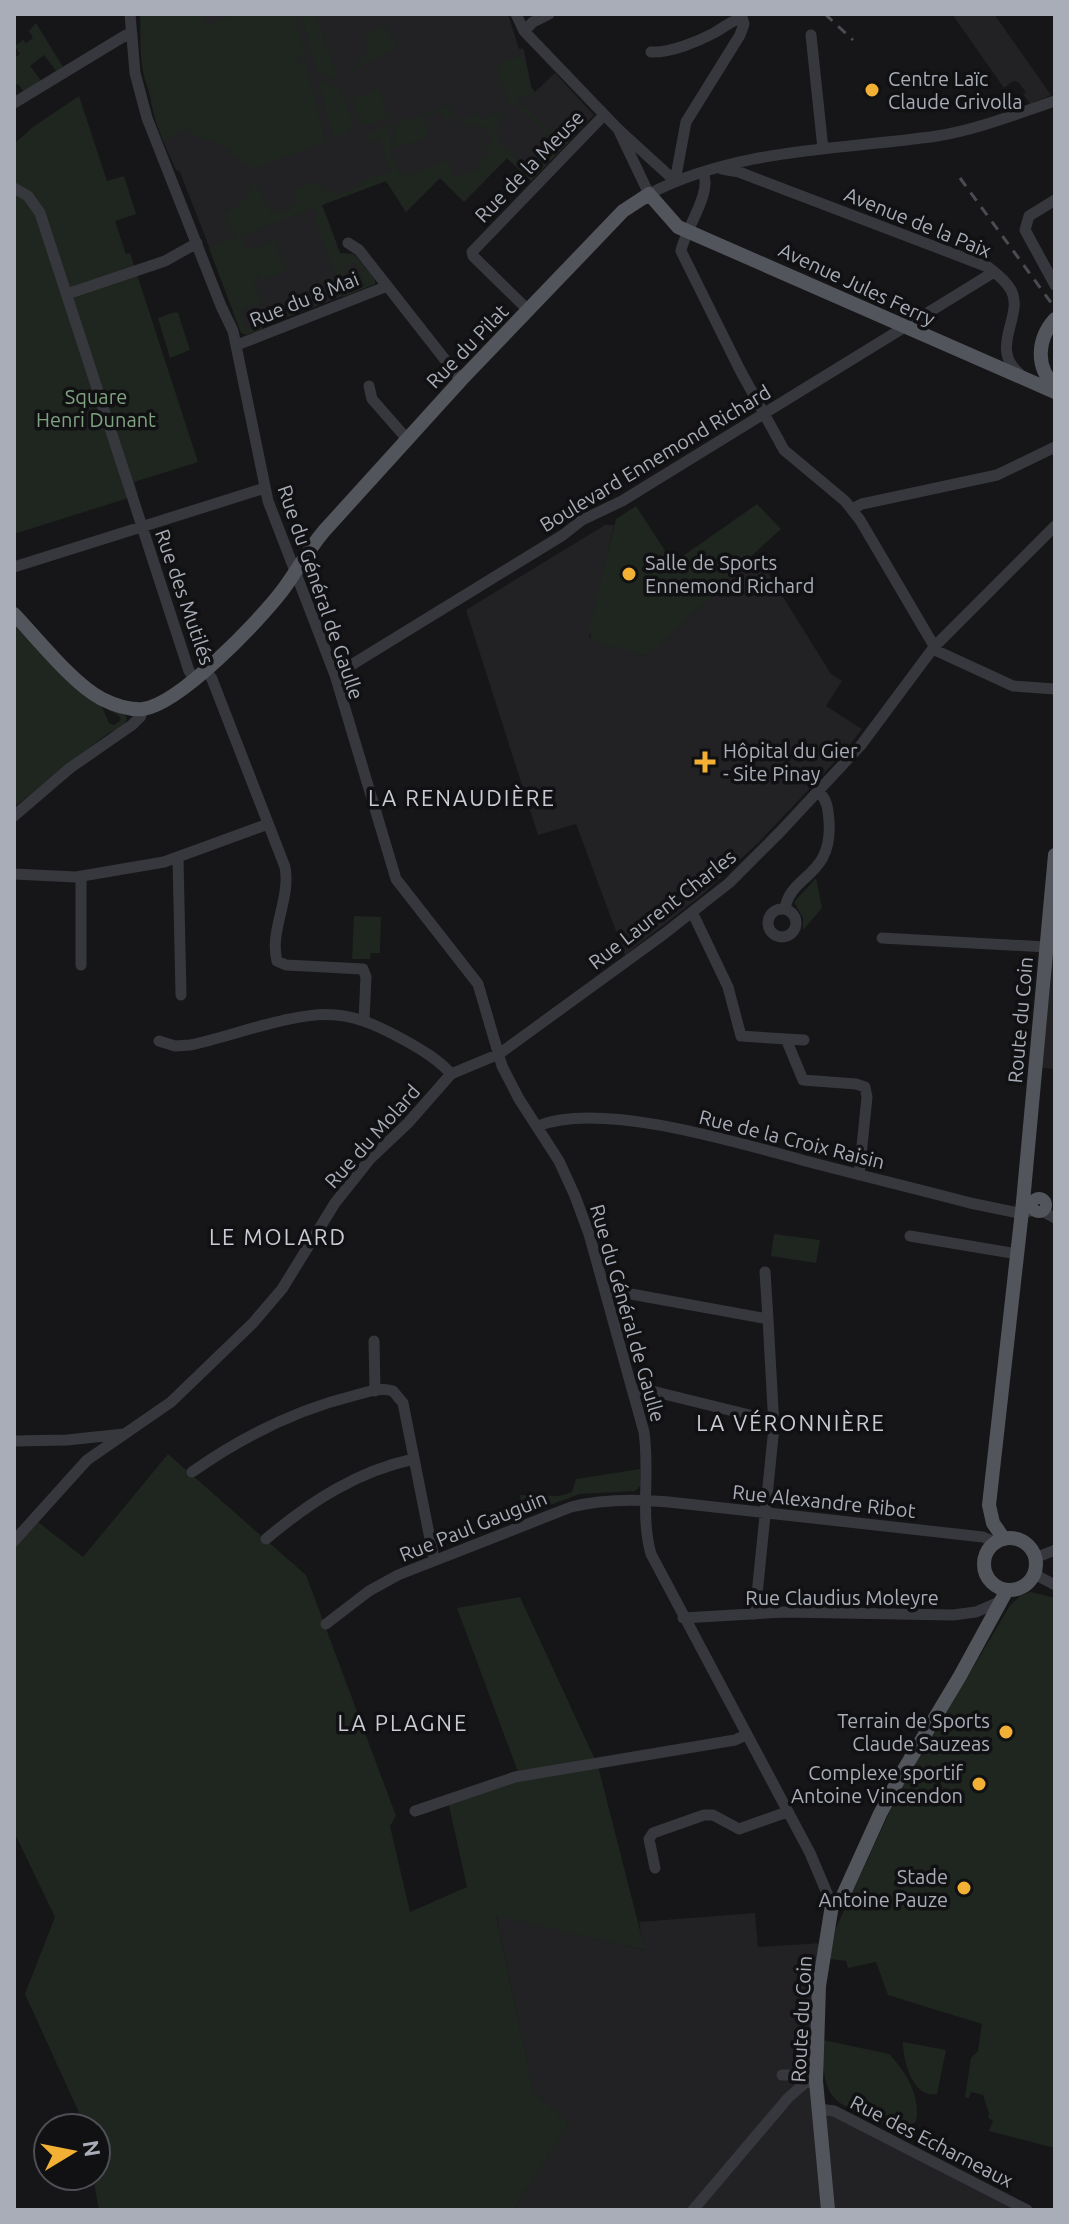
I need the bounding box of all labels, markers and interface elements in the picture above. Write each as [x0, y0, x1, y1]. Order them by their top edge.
place label: Centre Laïc Claude Grivolla [888, 67, 1022, 113]
marker: Centre Laïc Claude Grivolla [863, 81, 881, 99]
street label: Rue de la Meuse [470, 105, 588, 227]
street label: Avenue de la Paix [841, 182, 995, 262]
street label: Avenue Jules Ferry [775, 238, 939, 330]
street label: Rue du 8 Mai [246, 267, 362, 331]
street label: Rue du Pilat [421, 299, 513, 393]
street label: Boulevard Ennemond Richard [535, 380, 775, 536]
park label: Square Henri Dunant [36, 385, 156, 431]
street label: Rue du Général de Gaulle [273, 482, 369, 702]
street label: Rue des Mutilés [151, 526, 219, 668]
place label: Salle de Sports Ennemond Richard [645, 551, 814, 597]
marker: Salle de Sports Ennemond Richard [620, 565, 638, 583]
place label: Hôpital du Gier - Site Pinay [723, 739, 858, 785]
marker: Hôpital du Gier - Site Pinay [694, 751, 716, 773]
district label: LA RENAUDIÈRE [368, 784, 556, 810]
street label: Rue Laurent Charles [584, 844, 740, 974]
street label: Route du Coin [1003, 956, 1037, 1084]
street label: Rue du Molard [320, 1080, 424, 1192]
street label: Rue de la Croix Raisin [697, 1105, 887, 1173]
street label: Rue du Général de Gaulle [586, 1201, 670, 1425]
district label: LE MOLARD [209, 1224, 347, 1249]
district label: LA VÉRONNIÈRE [696, 1409, 886, 1435]
street label: Rue Alexandre Ribot [731, 1480, 917, 1522]
street label: Rue Paul Gauguin [396, 1486, 550, 1566]
street label: Rue Claudius Moleyre [745, 1586, 939, 1609]
place label: Terrain de Sports Claude Sauzeas [837, 1709, 990, 1755]
district label: LA PLAGNE [338, 1710, 468, 1735]
marker: Terrain de Sports Claude Sauzeas [997, 1723, 1015, 1741]
place label: Complexe sportif Antoine Vincendon [791, 1761, 963, 1807]
marker: Complexe sportif Antoine Vincendon [970, 1775, 988, 1793]
place label: Stade Antoine Pauze [819, 1865, 948, 1911]
marker: Stade Antoine Pauze [955, 1879, 973, 1897]
street label: Route du Coin [786, 1955, 816, 2083]
street label: Rue des Echarneaux [847, 2090, 1017, 2192]
north arrow [32, 2112, 112, 2192]
text: N [78, 2138, 106, 2159]

